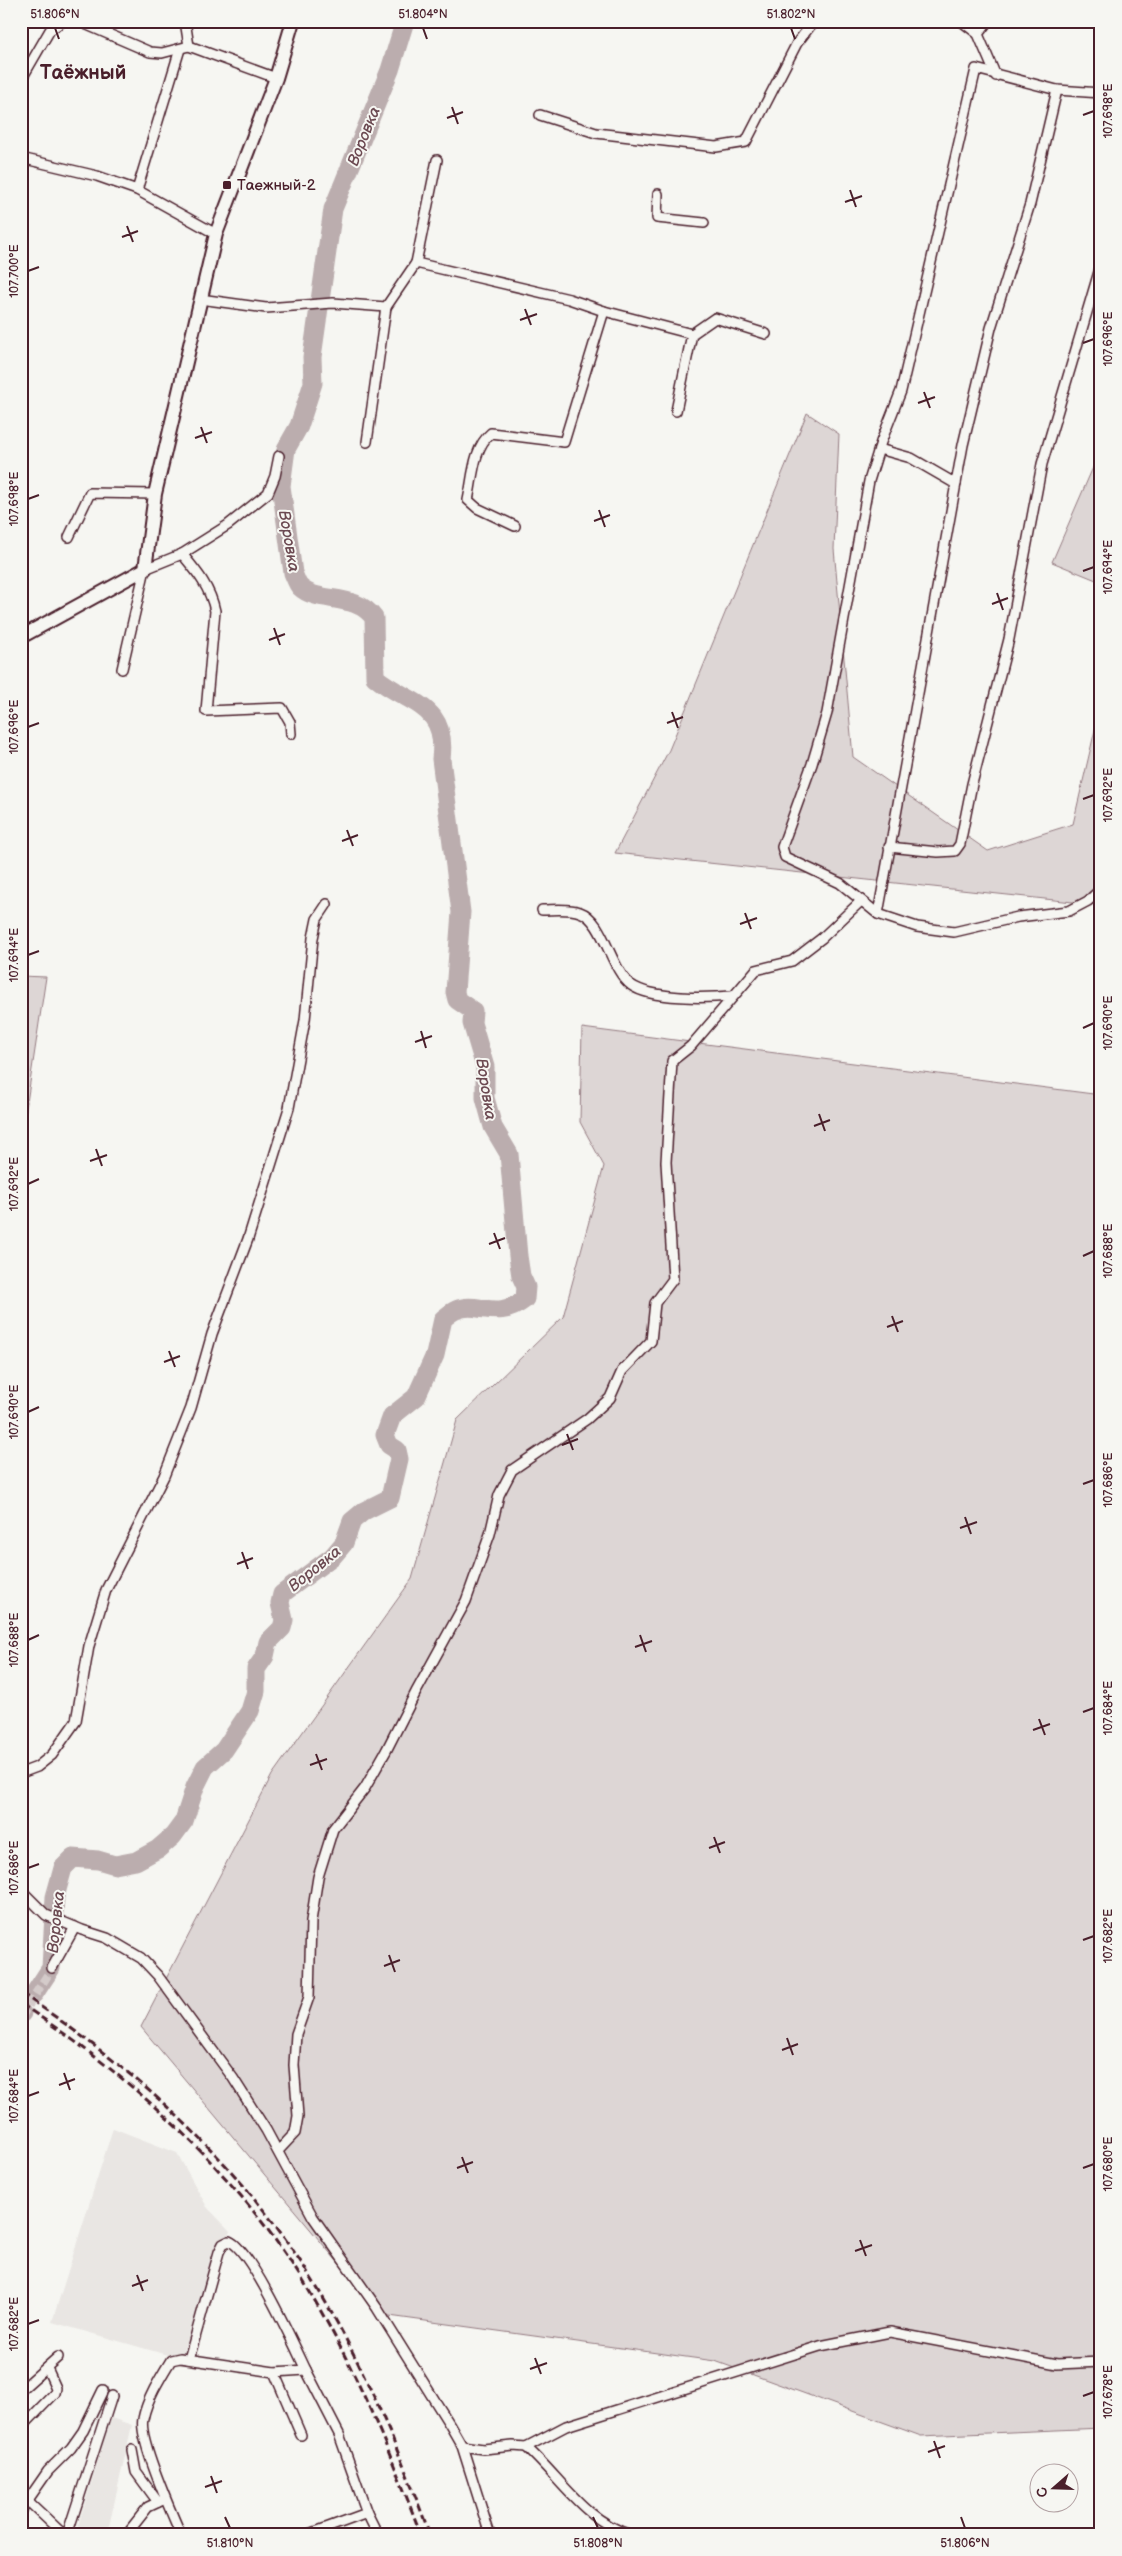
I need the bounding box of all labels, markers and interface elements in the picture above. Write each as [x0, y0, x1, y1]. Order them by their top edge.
text: 51.806°N [30, 7, 80, 22]
text: 51.804°N [398, 7, 448, 22]
text: 51.802°N [766, 7, 816, 22]
district label: Таёжный [40, 61, 126, 85]
text: 107.698°E [1101, 84, 1116, 138]
water label: Воровка [344, 104, 385, 169]
place label: Таежный-2 [237, 176, 316, 195]
marker: Таежный-2 [221, 179, 233, 191]
text: 107.700°E [7, 244, 22, 298]
text: 107.696°E [1101, 312, 1116, 366]
text: 107.698°E [7, 472, 22, 526]
water label: Воровка [274, 509, 303, 574]
text: 107.694°E [1101, 540, 1116, 594]
text: 107.696°E [7, 700, 22, 754]
text: 107.692°E [1101, 768, 1116, 822]
text: 107.694°E [7, 928, 22, 982]
text: 107.690°E [1101, 996, 1116, 1050]
water label: Воровка [471, 1057, 500, 1121]
text: 107.692°E [7, 1157, 22, 1211]
text: 107.688°E [1101, 1224, 1116, 1278]
text: 107.690°E [7, 1385, 22, 1439]
text: 107.686°E [1101, 1453, 1116, 1507]
water label: Воровка [285, 1542, 345, 1596]
text: 107.688°E [7, 1613, 22, 1667]
text: 107.684°E [1101, 1681, 1116, 1735]
text: 107.686°E [7, 1841, 22, 1895]
water label: Воровка [44, 1890, 69, 1954]
text: 107.682°E [1101, 1909, 1116, 1963]
text: 107.684°E [7, 2069, 22, 2123]
text: 107.680°E [1101, 2137, 1116, 2191]
text: 107.682°E [7, 2297, 22, 2351]
text: 107.678°E [1101, 2365, 1116, 2419]
north arrow [1030, 2464, 1080, 2514]
text: С [1033, 2485, 1052, 2500]
text: 51.810°N [206, 2536, 254, 2551]
text: 51.808°N [573, 2536, 623, 2551]
text: 51.806°N [940, 2536, 990, 2551]

